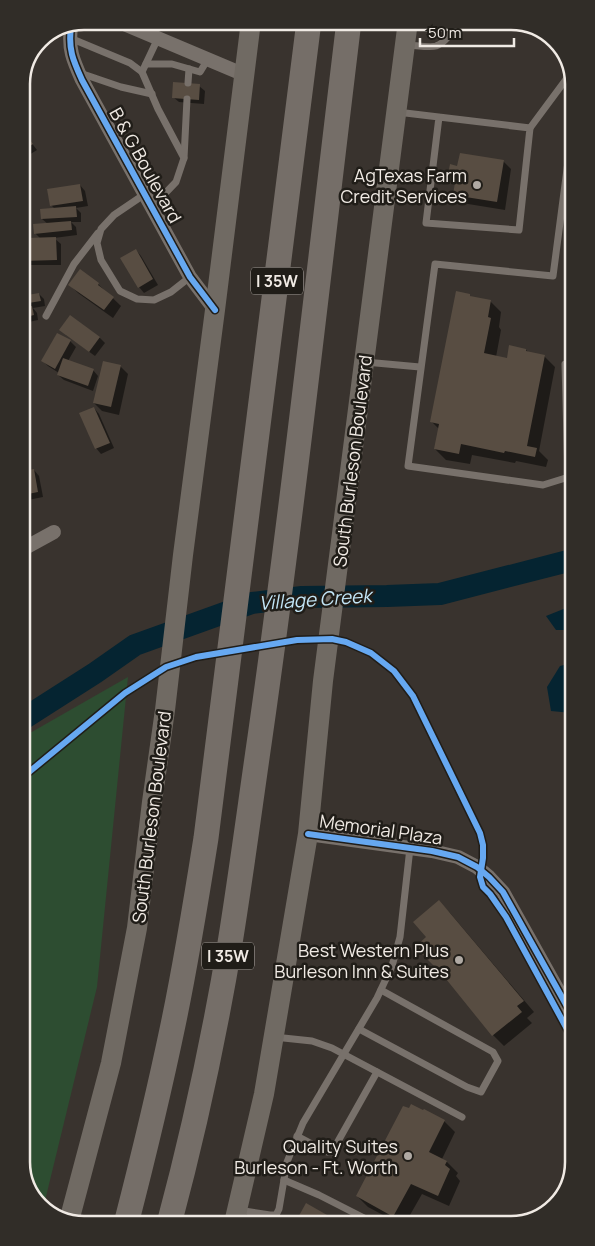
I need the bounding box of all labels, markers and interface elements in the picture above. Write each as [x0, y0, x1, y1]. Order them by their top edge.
scale bar [420, 15, 514, 47]
text: 50 m [428, 22, 462, 43]
street label: B & G Boulevard [104, 103, 188, 227]
place label: AgTexas Farm Credit Services [340, 163, 467, 208]
marker: AgTexas Farm Credit Services [471, 179, 483, 191]
road number: I 35W [251, 268, 303, 294]
street label: South Burleson Boulevard [327, 354, 377, 568]
water label: Village Creek [258, 582, 375, 616]
street label: South Burleson Boulevard [126, 710, 176, 924]
street label: Memorial Plaza [318, 809, 444, 849]
place label: Best Western Plus Burleson Inn & Suites [274, 938, 449, 983]
road number: I 35W [202, 942, 254, 969]
marker: Best Western Plus Burleson Inn & Suites [453, 954, 465, 966]
place label: Quality Suites Burleson - Ft. Worth [234, 1134, 398, 1179]
marker: Quality Suites Burleson - Ft. Worth [402, 1150, 414, 1162]

